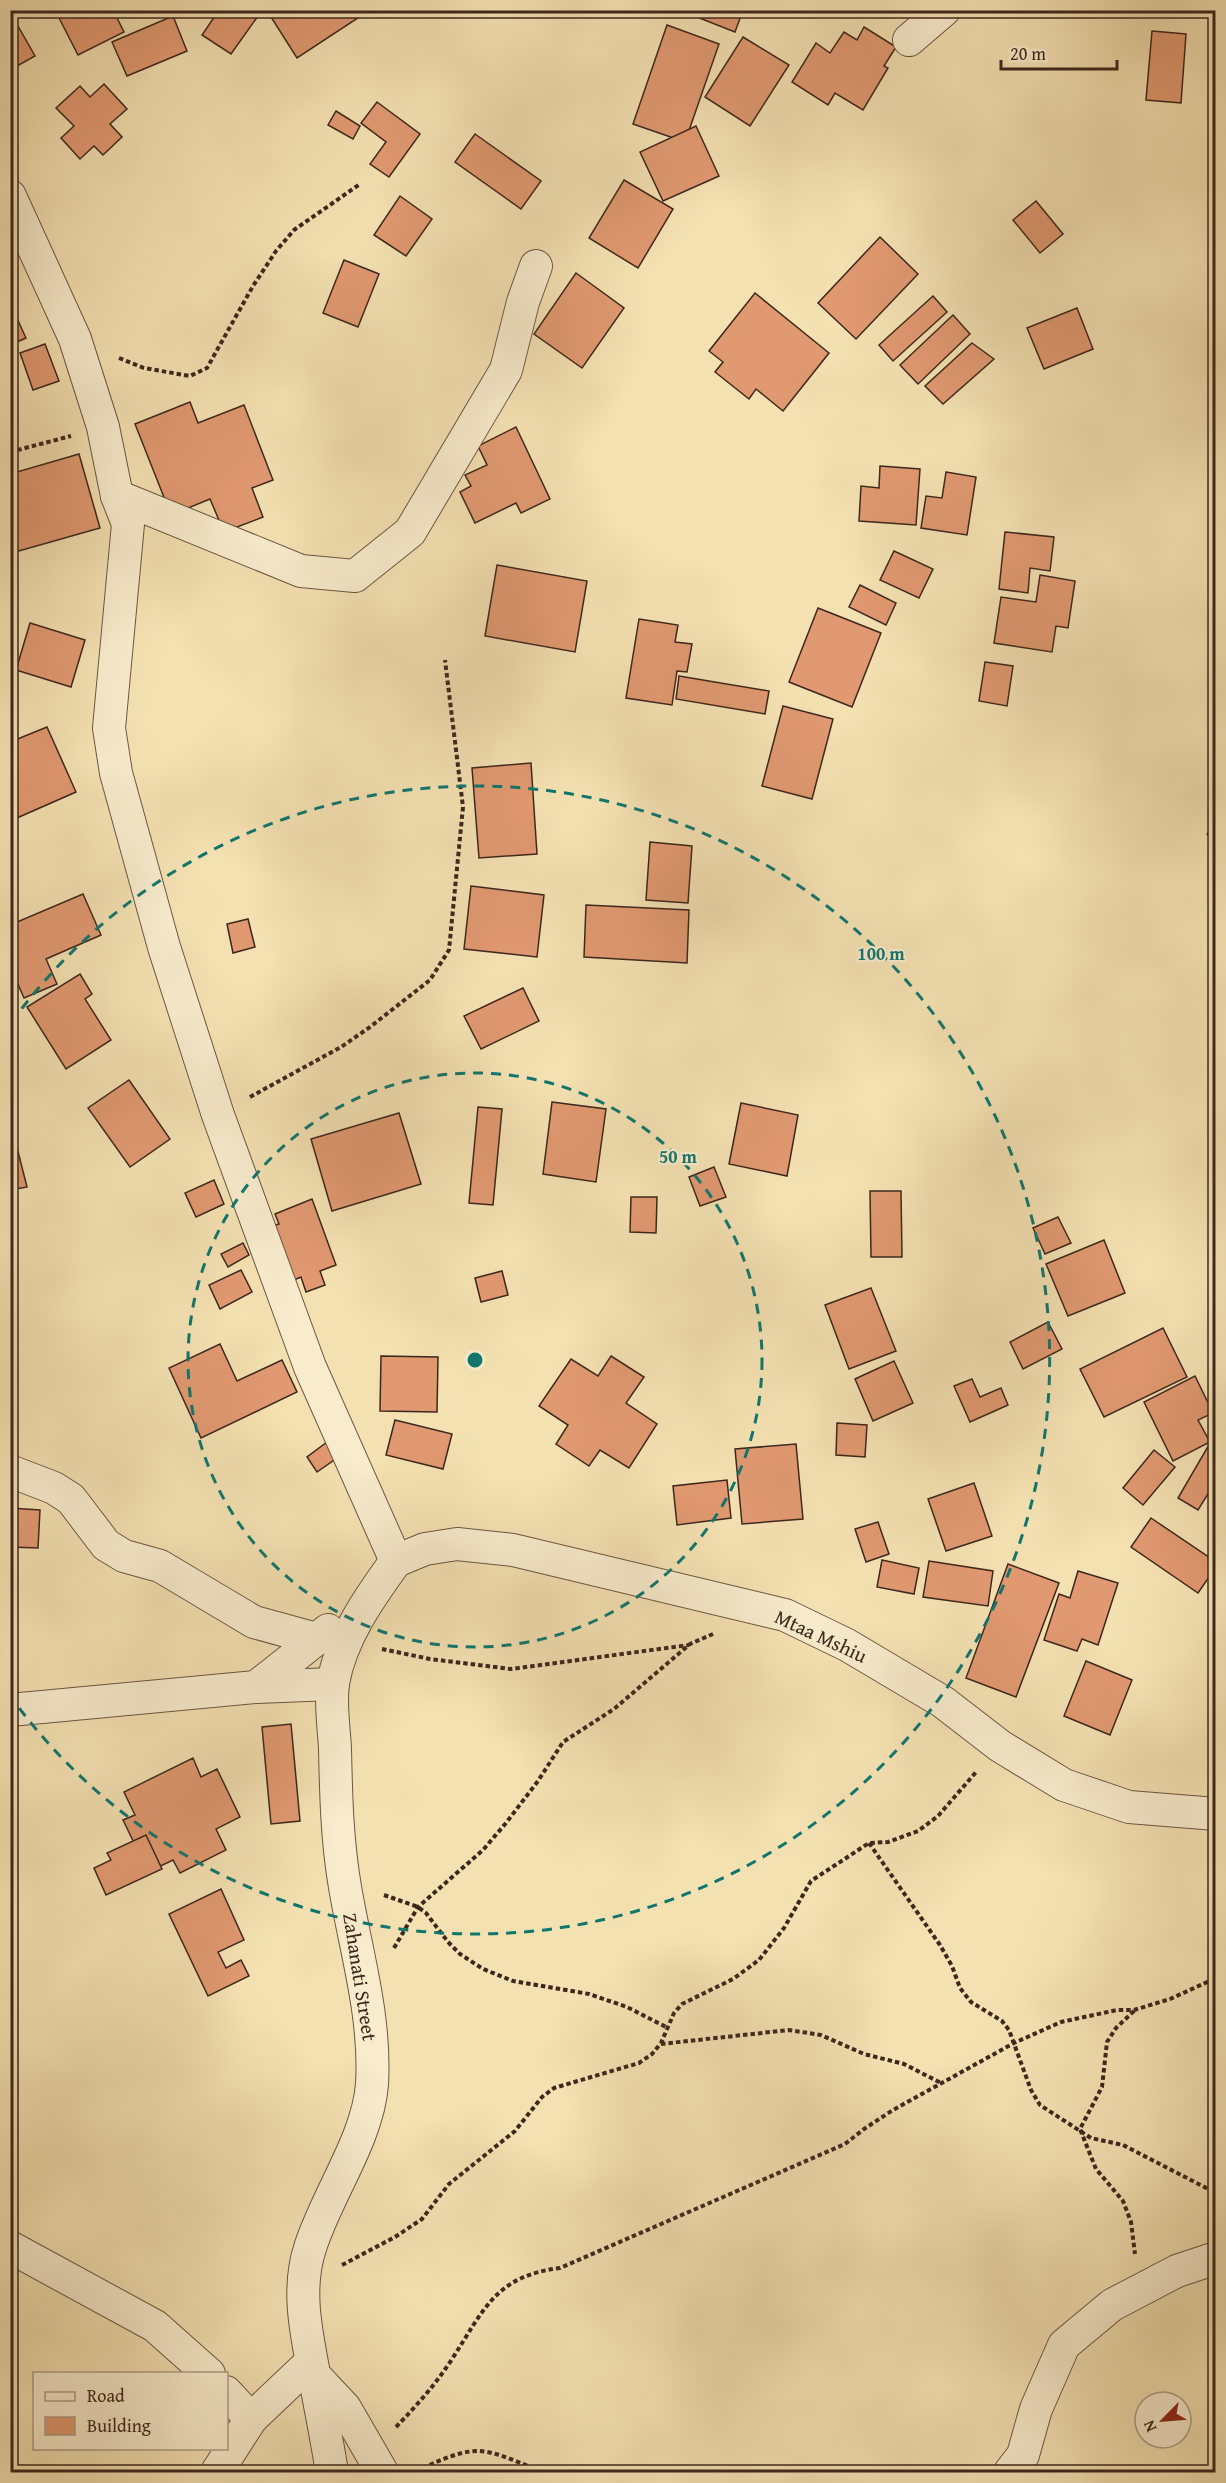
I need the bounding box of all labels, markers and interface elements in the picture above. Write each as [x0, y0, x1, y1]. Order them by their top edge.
scale bar [1001, 33, 1116, 71]
text: 20 m [1010, 40, 1046, 67]
text: 100 m [857, 940, 905, 967]
text: 50 m [659, 1143, 698, 1170]
centre of rings [465, 1350, 485, 1370]
street label: Mtaa Mshiu [770, 1602, 872, 1670]
street label: Zahanati Street [336, 1911, 385, 2043]
legend [33, 2372, 228, 2450]
text: Road [87, 2382, 125, 2409]
north arrow [1133, 2390, 1193, 2450]
text: Building [87, 2412, 151, 2439]
text: N [1136, 2416, 1163, 2436]

